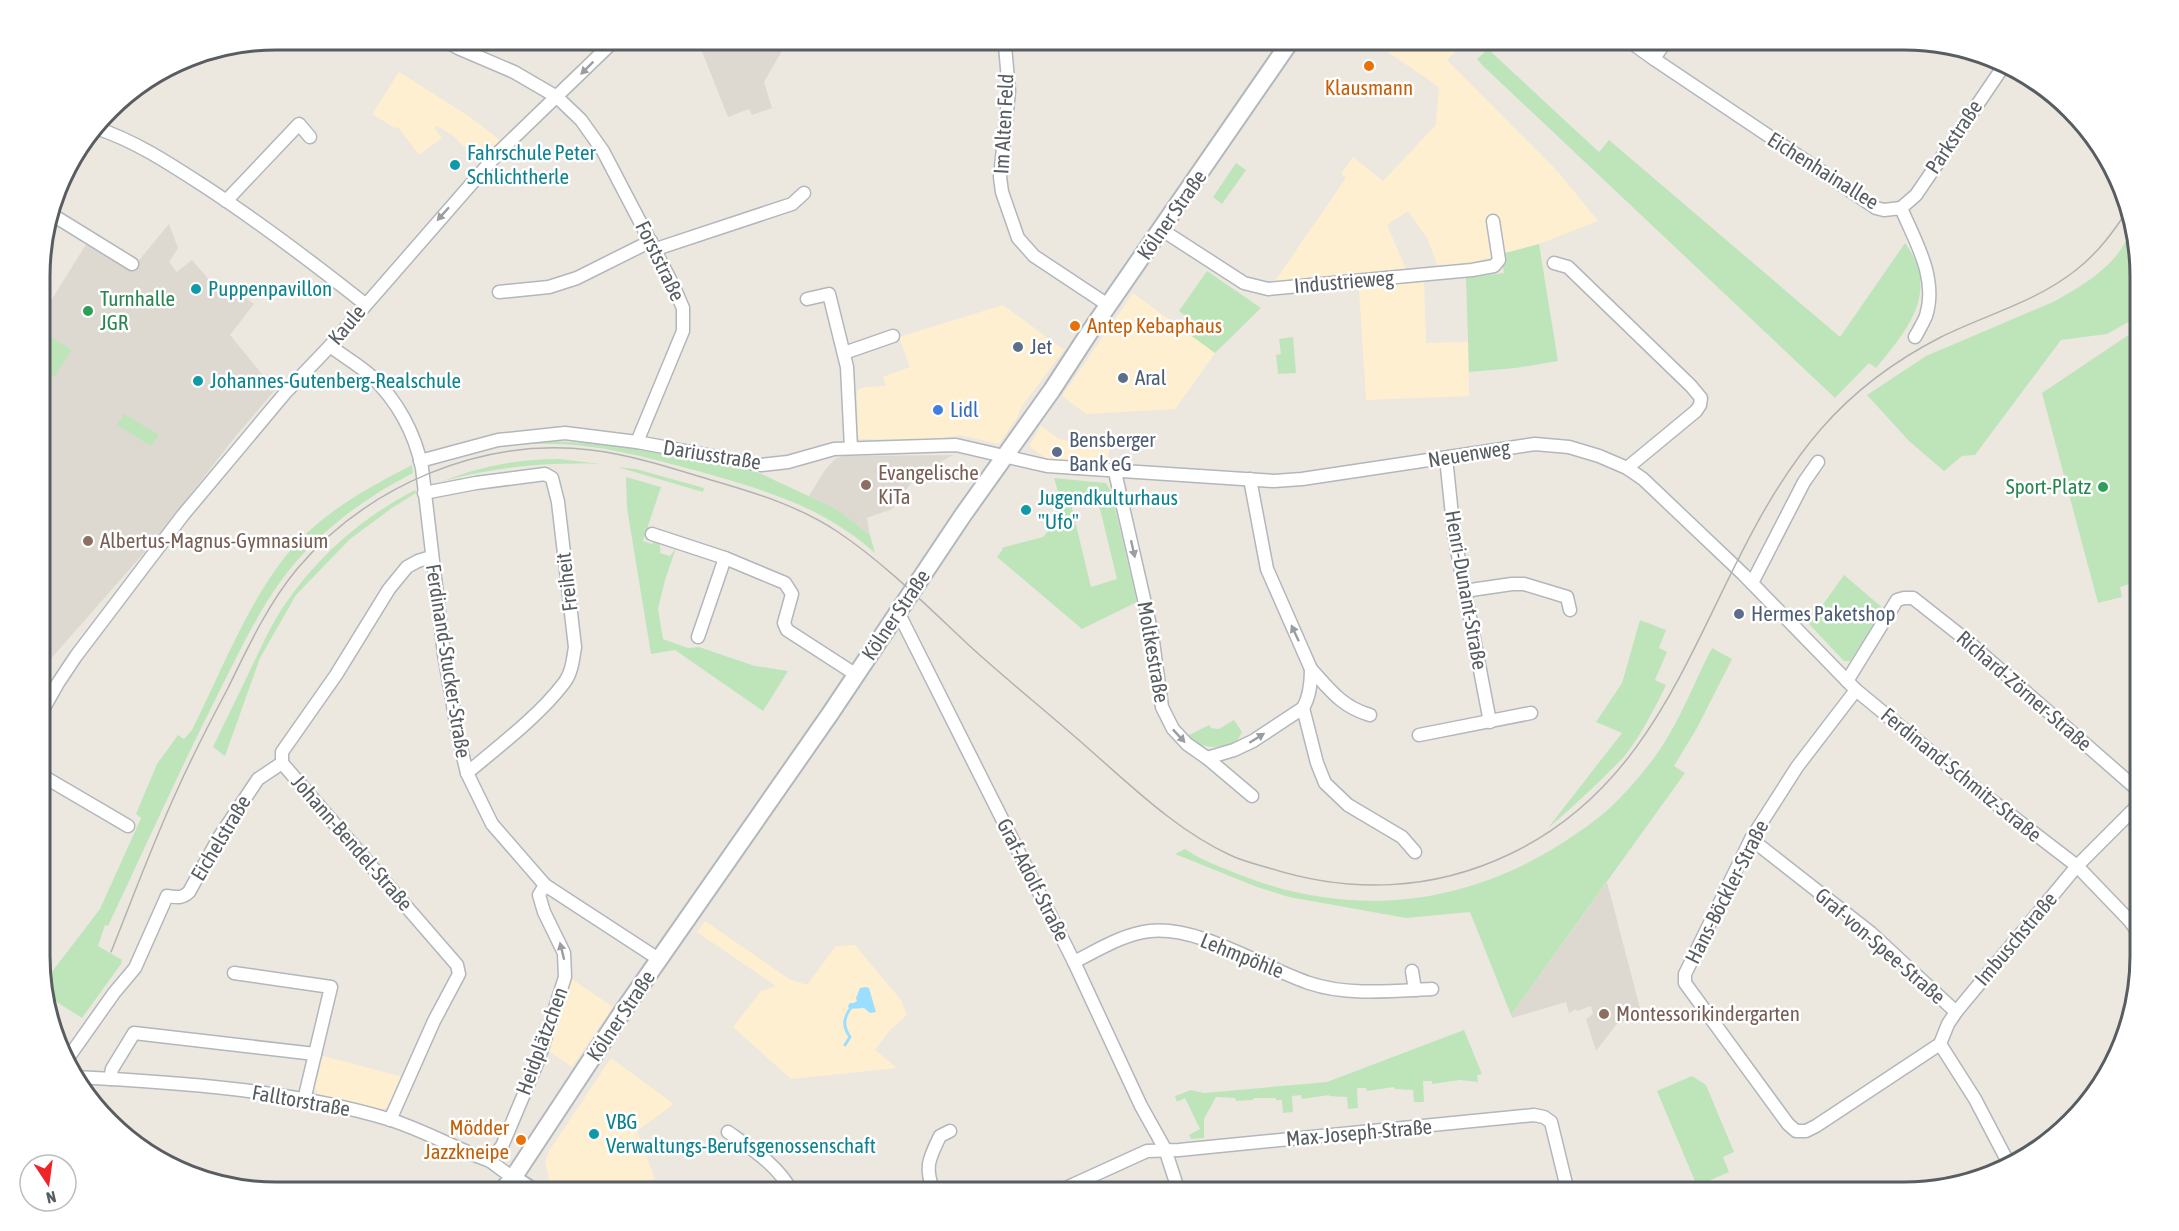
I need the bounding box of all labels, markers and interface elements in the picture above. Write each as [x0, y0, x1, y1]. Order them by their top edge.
marker: Klausmann [1362, 59, 1376, 73]
one-way arrow [579, 61, 594, 75]
street label: Im Alten Feld [988, 73, 1018, 175]
place label: Klausmann [1325, 75, 1413, 99]
street label: Parkstraße [1920, 95, 1986, 178]
street label: Eichenhainallee [1764, 127, 1883, 214]
place label: Fahrschule Peter Schlichtherle [467, 140, 596, 188]
marker: Fahrschule Peter Schlichtherle [448, 158, 462, 172]
street label: Kölner Straße [1132, 165, 1211, 264]
one-way arrow [437, 206, 450, 221]
street label: Forststraße [631, 217, 691, 304]
street label: Industrieweg [1293, 265, 1395, 297]
place label: Puppenpavillon [208, 276, 332, 300]
marker: Puppenpavillon [189, 282, 203, 296]
place label: Turnhalle JGR [100, 286, 175, 334]
street label: Kaule [323, 300, 370, 349]
marker: Turnhalle JGR [81, 304, 95, 318]
place label: Antep Kebaphaus [1087, 313, 1222, 337]
marker: Antep Kebaphaus [1068, 319, 1082, 333]
place label: Jet [1030, 334, 1052, 358]
marker: Jet [1011, 340, 1025, 354]
place label: Aral [1135, 365, 1167, 389]
place label: Johannes-Gutenberg-Realschule [210, 368, 461, 392]
marker: Aral [1116, 371, 1130, 385]
marker: Johannes-Gutenberg-Realschule [191, 374, 205, 388]
place label: Lidl [950, 397, 979, 421]
marker: Lidl [931, 403, 945, 417]
place label: Bensberger Bank eG [1069, 427, 1156, 475]
street label: Dariusstraße [662, 434, 763, 474]
street label: Neuenweg [1426, 435, 1512, 471]
marker: Bensberger Bank eG [1050, 445, 1064, 459]
place label: Evangelische KiTa [878, 460, 979, 508]
place label: Sport-Platz [2006, 474, 2091, 498]
marker: Evangelische KiTa [859, 478, 873, 492]
marker: Sport-Platz [2096, 480, 2110, 494]
place label: Jugendkulturhaus "Ufo" [1038, 485, 1178, 533]
marker: Jugendkulturhaus "Ufo" [1019, 503, 1033, 517]
street label: Henri-Dunant-Straße [1441, 508, 1493, 671]
place label: Albertus-Magnus-Gymnasium [100, 528, 328, 552]
marker: Albertus-Magnus-Gymnasium [81, 534, 95, 548]
one-way arrow [1128, 540, 1138, 558]
street label: Freiheit [550, 551, 582, 613]
street label: Ferdinand-Stucker-Straße [422, 562, 476, 760]
street label: Kölner Straße [856, 565, 934, 664]
street label: Moltkestraße [1133, 599, 1175, 704]
place label: Hermes Paketshop [1751, 601, 1895, 625]
marker: Hermes Paketshop [1732, 607, 1746, 621]
one-way arrow [1291, 625, 1300, 642]
street label: Richard-Zörner-Straße [1952, 625, 2097, 755]
street label: Ferdinand-Schmitz-Straße [1877, 702, 2047, 846]
one-way arrow [1172, 728, 1185, 743]
one-way arrow [1249, 732, 1265, 743]
street label: Johann-Bendel-Straße [287, 770, 418, 915]
street label: Eichelstraße [185, 790, 255, 884]
street label: Graf-Adolf-Straße [993, 814, 1075, 945]
street label: Hans-Böckler-Straße [1680, 816, 1773, 967]
street label: Graf-von-Spee-Straße [1811, 882, 1951, 1008]
street label: Imbuschstraße [1969, 887, 2061, 990]
street label: Lehmpöhle [1197, 927, 1288, 983]
one-way arrow [556, 942, 566, 960]
street label: Kölner Straße [581, 966, 659, 1065]
street label: Heidplätzchen [510, 984, 572, 1098]
place label: Montessorikindergarten [1616, 1001, 1800, 1025]
marker: Montessorikindergarten [1597, 1007, 1611, 1021]
street label: Falltorstraße [250, 1080, 352, 1120]
place label: VBG Verwaltungs-Berufsgenossenschaft [606, 1109, 876, 1157]
street label: Max-Joseph-Straße [1285, 1114, 1433, 1150]
place label: Mödder Jazzkneipe [424, 1115, 510, 1163]
marker: VBG Verwaltungs-Berufsgenossenschaft [587, 1127, 601, 1141]
marker: Mödder Jazzkneipe [514, 1133, 528, 1147]
north arrow [18, 1153, 78, 1213]
text: N [45, 1188, 58, 1207]

